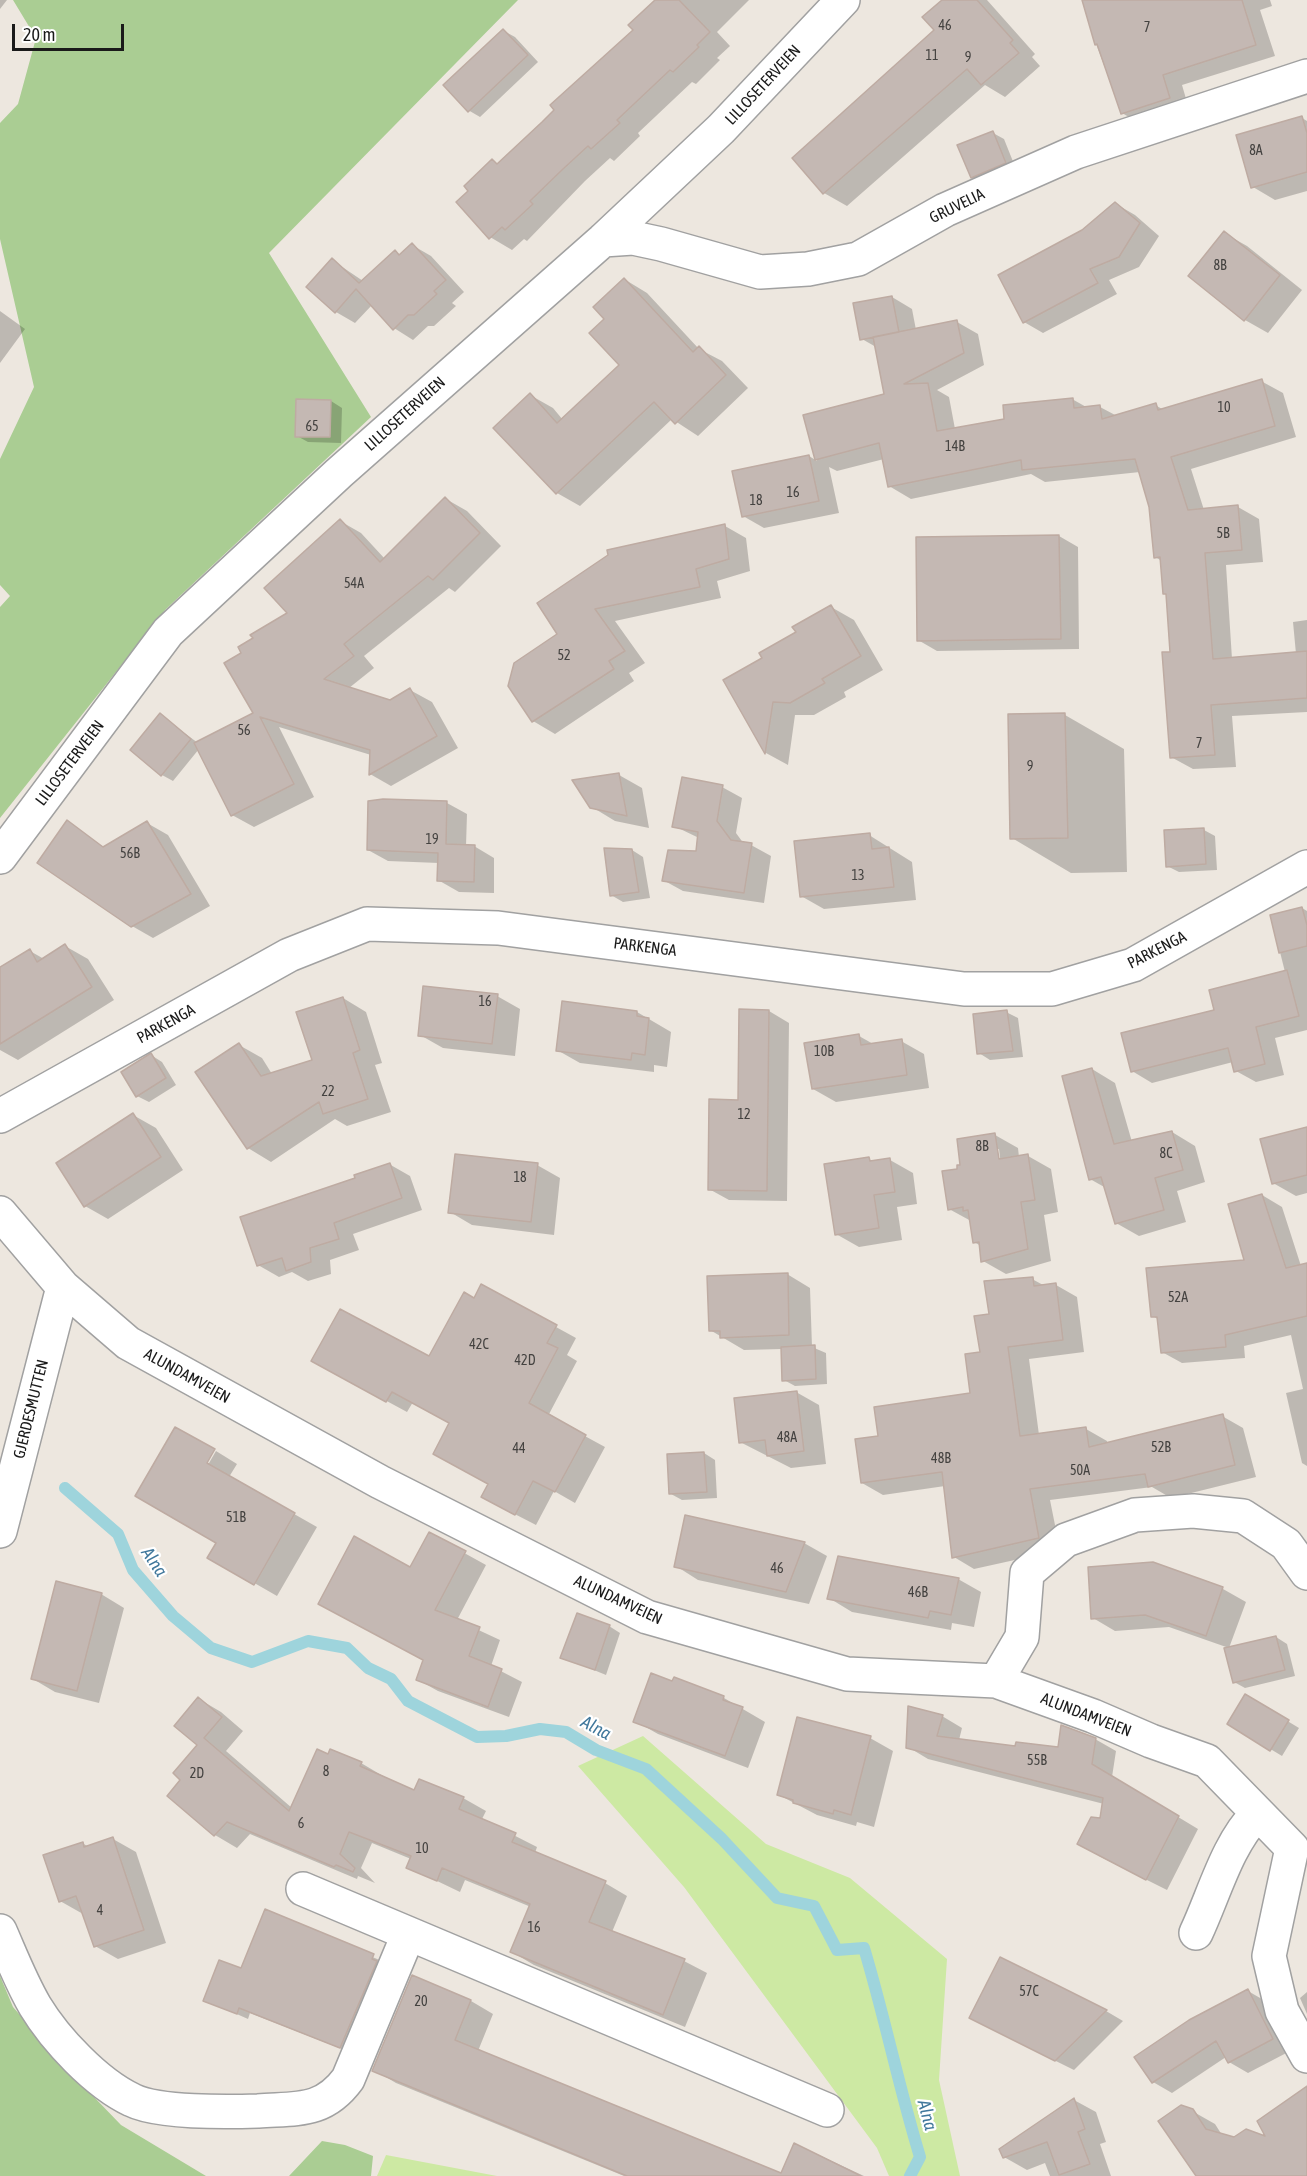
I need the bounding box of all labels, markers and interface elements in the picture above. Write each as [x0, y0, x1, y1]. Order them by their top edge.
scale bar [15, 12, 128, 50]
house number: 46 [938, 18, 952, 34]
house number: 7 [1144, 20, 1150, 36]
text: 20 m [23, 24, 55, 45]
street label: LILLOSETERVEIEN [721, 41, 805, 129]
house number: 11 [925, 48, 939, 64]
house number: 9 [965, 50, 971, 66]
house number: 8A [1249, 143, 1263, 159]
street label: GRUVELIA [926, 185, 988, 227]
house number: 8B [1213, 258, 1227, 274]
street label: LILLOSETERVEIEN [361, 373, 449, 455]
house number: 10 [1217, 400, 1231, 416]
house number: 65 [305, 419, 319, 435]
house number: 14B [945, 439, 965, 455]
house number: 16 [786, 485, 800, 501]
house number: 18 [749, 493, 763, 509]
house number: 5B [1216, 526, 1230, 542]
house number: 54A [344, 576, 364, 592]
house number: 52 [557, 648, 571, 664]
street label: LILLOSETERVEIEN [32, 717, 108, 809]
house number: 56 [237, 723, 251, 739]
house number: 7 [1196, 736, 1202, 752]
house number: 9 [1027, 759, 1033, 775]
house number: 19 [425, 832, 439, 848]
house number: 56B [120, 846, 140, 862]
house number: 13 [851, 868, 865, 884]
street label: PARKENGA [1124, 927, 1190, 973]
street label: PARKENGA [612, 934, 678, 960]
house number: 16 [478, 994, 492, 1010]
street label: PARKENGA [134, 1000, 198, 1048]
house number: 10B [814, 1044, 834, 1060]
house number: 22 [321, 1084, 335, 1100]
house number: 12 [737, 1107, 751, 1123]
house number: 8B [975, 1139, 989, 1155]
house number: 8C [1160, 1146, 1172, 1162]
house number: 18 [513, 1170, 527, 1186]
house number: 52A [1168, 1290, 1188, 1306]
house number: 42C [469, 1337, 489, 1353]
street label: ALUNDAMVEIEN [141, 1344, 233, 1408]
house number: 42D [515, 1353, 535, 1369]
street label: GJERDESMUTTEN [9, 1357, 53, 1461]
house number: 48A [777, 1430, 797, 1446]
house number: 52B [1151, 1440, 1171, 1456]
house number: 44 [512, 1441, 526, 1457]
house number: 48B [931, 1451, 951, 1467]
house number: 50A [1070, 1463, 1090, 1479]
house number: 51B [226, 1510, 246, 1526]
water label: Alna [136, 1543, 172, 1581]
house number: 46 [770, 1561, 784, 1577]
street label: ALUNDAMVEIEN [571, 1571, 665, 1629]
house number: 46B [908, 1585, 928, 1601]
street label: ALUNDAMVEIEN [1038, 1689, 1134, 1741]
water label: Alna [577, 1711, 615, 1745]
house number: 55B [1027, 1753, 1047, 1769]
house number: 8 [323, 1764, 329, 1780]
house number: 2D [190, 1766, 204, 1782]
house number: 6 [298, 1816, 304, 1832]
house number: 10 [415, 1841, 429, 1857]
house number: 4 [97, 1903, 103, 1919]
house number: 16 [527, 1920, 541, 1936]
house number: 57C [1019, 1984, 1039, 2000]
house number: 20 [414, 1994, 428, 2010]
water label: Alna [913, 2097, 941, 2133]

